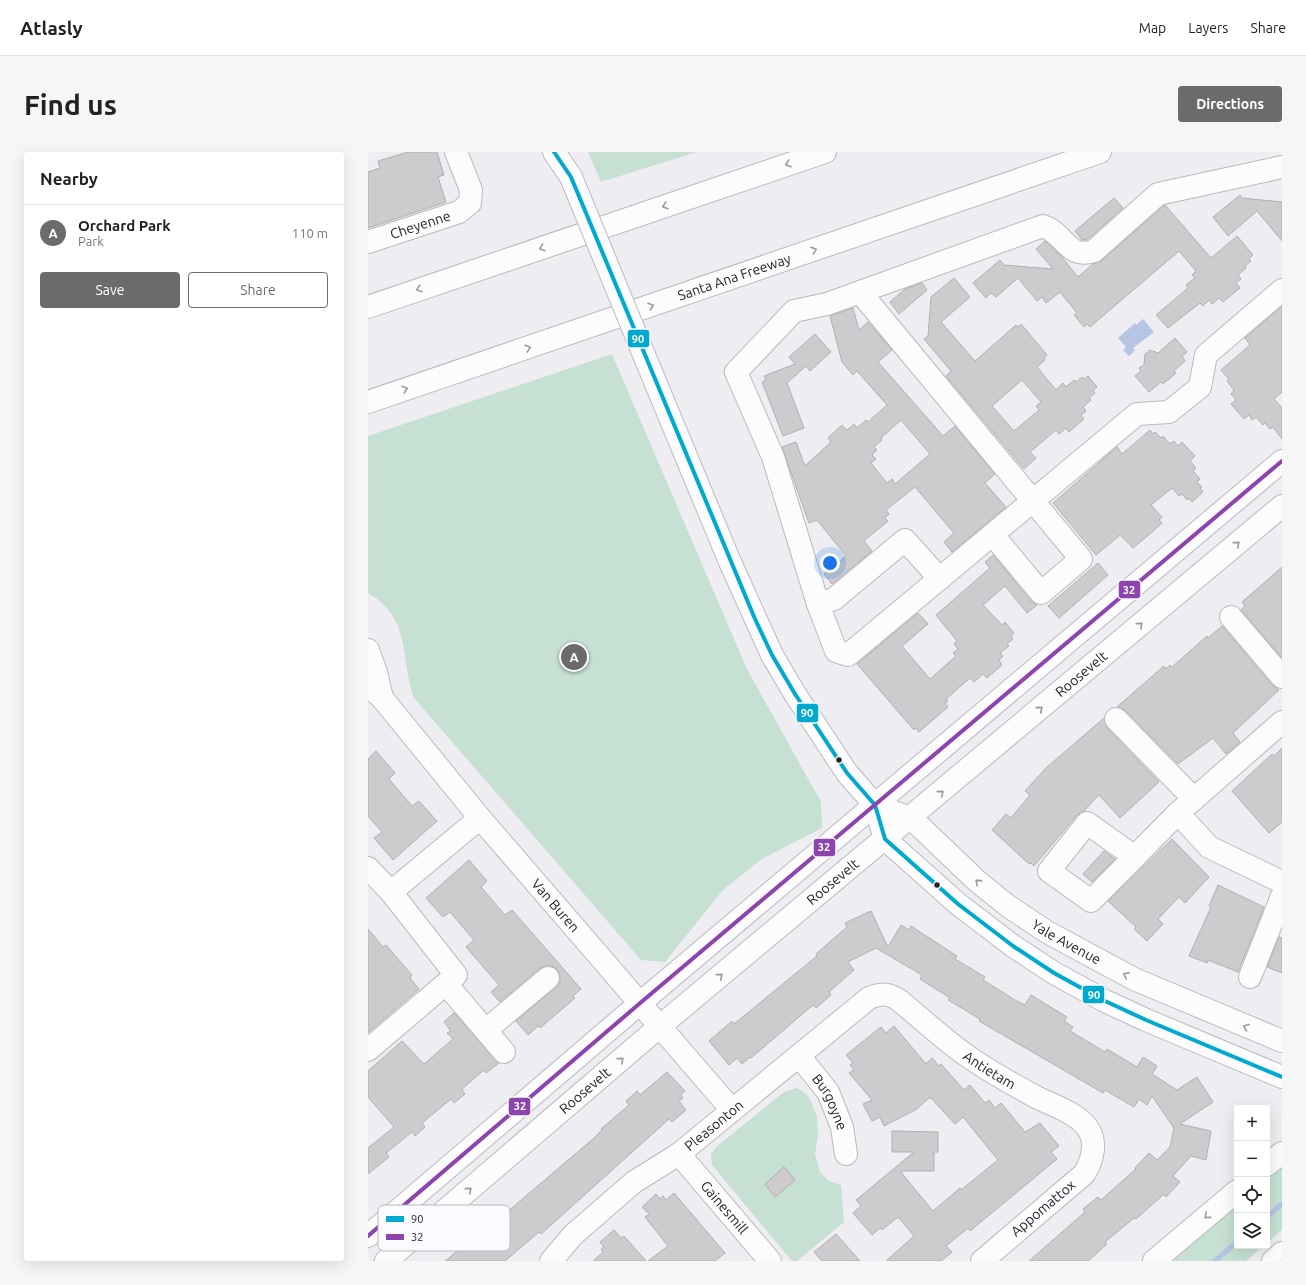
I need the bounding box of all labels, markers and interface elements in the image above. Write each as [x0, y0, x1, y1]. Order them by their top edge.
text: Atlasly [20, 17, 83, 39]
text: Map [1139, 20, 1166, 36]
text: Layers [1188, 20, 1228, 36]
text: Share [1250, 20, 1286, 36]
button: Directions [1178, 86, 1282, 122]
text: Find us [24, 89, 117, 120]
one-way arrow [785, 160, 792, 168]
text: Nearby [40, 169, 98, 188]
one-way arrow [662, 201, 669, 210]
street label: Cheyenne [388, 207, 452, 242]
text: Orchard Park [78, 217, 171, 234]
text: A [48, 226, 58, 240]
text: 110 m [292, 226, 328, 240]
text: Park [78, 234, 104, 248]
one-way arrow [539, 243, 546, 251]
one-way arrow [810, 247, 817, 255]
street label: Santa Ana Freeway [675, 250, 793, 304]
button: Save [40, 272, 180, 308]
button: Share [188, 272, 328, 308]
one-way arrow [416, 285, 423, 293]
one-way arrow [648, 302, 655, 311]
line badge: 90 [627, 329, 650, 348]
text: 90 [632, 333, 644, 345]
one-way arrow [524, 344, 531, 352]
one-way arrow [401, 386, 408, 394]
one-way arrow [1232, 542, 1239, 549]
your location [820, 553, 840, 573]
line badge: 32 [1118, 580, 1141, 599]
text: 32 [1123, 584, 1135, 596]
one-way arrow [1135, 623, 1142, 630]
pin: A [561, 642, 587, 672]
street label: Roosevelt [1052, 647, 1111, 700]
line badge: 90 [796, 703, 819, 723]
text: 90 [801, 707, 813, 719]
one-way arrow [1035, 707, 1043, 714]
unlabelled marker [834, 755, 844, 765]
one-way arrow [936, 790, 943, 797]
line badge: 32 [813, 838, 836, 857]
text: 32 [818, 841, 830, 853]
street label: Roosevelt [804, 855, 862, 908]
street label: Van Buren [528, 876, 583, 935]
one-way arrow [975, 879, 983, 886]
unlabelled marker [932, 880, 942, 890]
street label: Yale Avenue [1029, 916, 1104, 968]
one-way arrow [1123, 973, 1131, 980]
one-way arrow [715, 974, 723, 981]
line badge: 90 [1082, 985, 1105, 1004]
text: 90 [1088, 989, 1100, 1001]
one-way arrow [1242, 1023, 1249, 1031]
street label: Antietam [960, 1048, 1019, 1092]
one-way arrow [616, 1058, 623, 1065]
street label: Roosevelt [556, 1064, 614, 1117]
street label: Burgoyne [809, 1071, 850, 1132]
line badge: 32 [508, 1097, 531, 1116]
street label: Pleasonton [681, 1097, 746, 1154]
text: 32 [514, 1100, 526, 1112]
map controls [1234, 1105, 1270, 1249]
button: + [1234, 1105, 1270, 1141]
button: − [1234, 1141, 1270, 1177]
street label: Appomattox [1008, 1176, 1078, 1240]
button: locate [1234, 1177, 1270, 1213]
street label: Gainesmill [697, 1178, 752, 1237]
one-way arrow [464, 1188, 471, 1195]
legend [378, 1205, 510, 1251]
one-way arrow [1205, 1211, 1212, 1218]
text: 90 [411, 1213, 423, 1225]
button: layers [1234, 1213, 1270, 1249]
text: 32 [411, 1231, 423, 1243]

